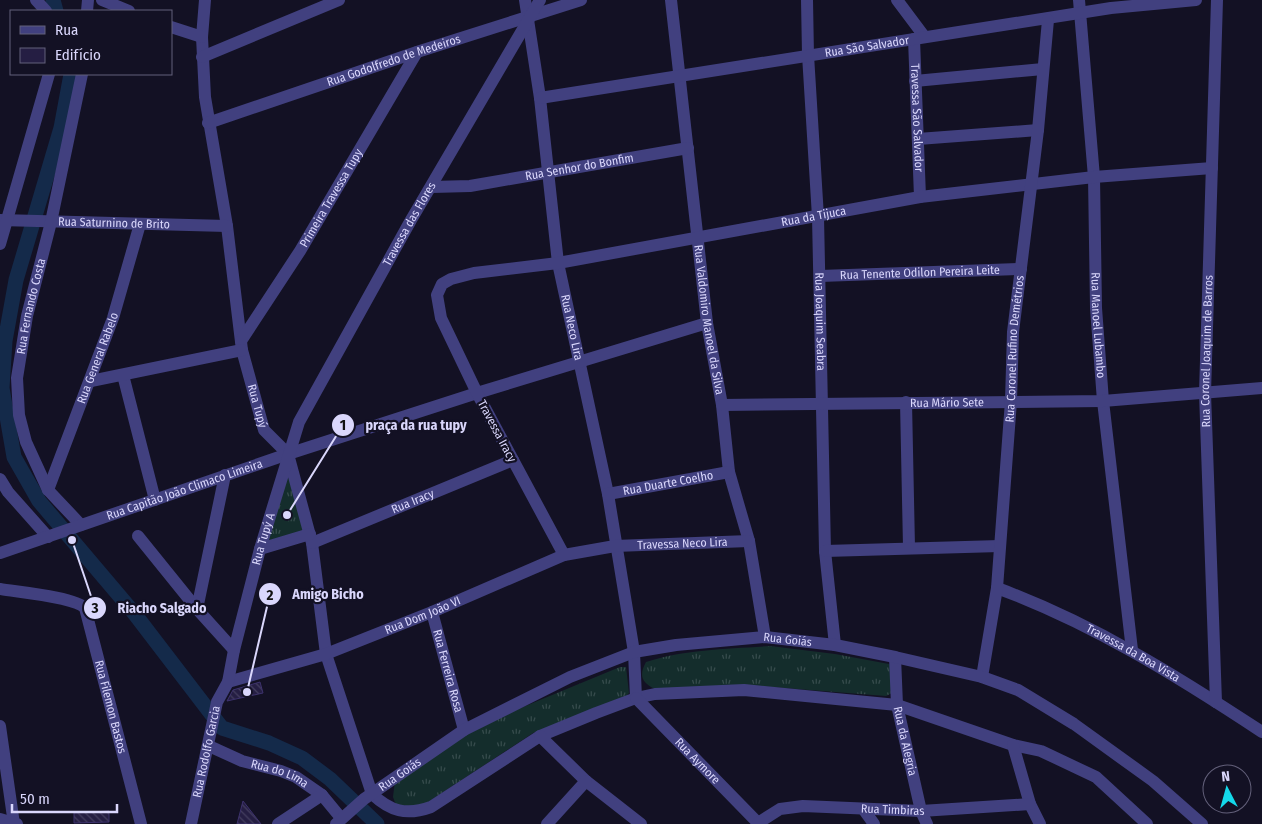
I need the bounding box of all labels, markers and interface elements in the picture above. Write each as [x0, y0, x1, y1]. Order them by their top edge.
legend [10, 10, 172, 75]
text: Rua [55, 21, 78, 39]
street label: Rua Godolfredo de Medeiros [325, 32, 462, 89]
street label: Rua São Salvador [824, 33, 911, 60]
text: Edifício [55, 46, 101, 64]
street label: Travessa São Salvador [908, 63, 926, 173]
street label: Primeira Travessa Tupy [297, 146, 366, 250]
street label: Rua Senhor do Bonfim [524, 151, 635, 183]
street label: Travessa das Flores [380, 179, 439, 268]
street label: Rua da Tijuca [780, 204, 847, 229]
street label: Rua Saturnino de Brito [58, 215, 170, 231]
street label: Rua Valdomiro Manoel da Silva [691, 244, 727, 396]
street label: Rua Fernando Costa [14, 257, 48, 355]
street label: Rua Tenente Odilon Pereira Leite [840, 263, 1000, 282]
street label: Rua Joaquim Seabra [812, 272, 828, 371]
street label: Rua Manoel Lubambo [1088, 272, 1108, 379]
street label: Rua Coronel Rufino Demétrios [1002, 275, 1027, 423]
street label: Rua Coronel Joaquim de Barros [1198, 275, 1216, 428]
street label: Rua Neco Lira [558, 293, 586, 362]
street label: Rua General Rabelo [74, 311, 121, 406]
street label: Rua Tupý [245, 383, 270, 430]
street label: Rua Mário Sete [910, 395, 984, 410]
street label: Travessa Iracy [475, 398, 519, 465]
callout: praça da rua tupy [330, 411, 477, 440]
text: 1 [340, 416, 346, 434]
text: praça da rua tupy [365, 417, 467, 435]
street label: Rua Capitão João Climaco Limeira [105, 456, 264, 523]
street label: Rua Duarte Coelho [622, 468, 714, 498]
street label: Rua Iracy [389, 486, 437, 516]
street label: Rua Tupý A [249, 510, 278, 567]
street label: Travessa Neco Lira [637, 535, 728, 552]
callout: Amigo Bicho [258, 580, 374, 609]
text: 2 [266, 586, 274, 604]
text: Amigo Bicho [291, 586, 364, 603]
callout: Riacho Salgado [82, 594, 216, 623]
street label: Rua Dom João VI [383, 594, 463, 637]
text: 3 [90, 599, 99, 617]
text: Riacho Salgado [118, 600, 207, 617]
street label: Travessa da Boa Vista [1084, 621, 1183, 685]
street label: Rua Ferreira Rosa [430, 628, 466, 714]
street label: Rua Goiás [763, 630, 813, 649]
street label: Rua Filemon Bastos [92, 659, 129, 755]
street label: Rua Rodolfo Garcia [190, 704, 223, 799]
street label: Rua da Alegria [891, 705, 920, 777]
street label: Rua Aymore [672, 735, 723, 787]
street label: Rua Goiás [376, 755, 424, 794]
street label: Rua do Lima [249, 757, 311, 791]
north arrow [1202, 764, 1252, 814]
text: N [1221, 768, 1231, 785]
scale bar [12, 782, 118, 814]
text: 50 m [20, 790, 50, 808]
street label: Rua Timbiras [861, 801, 925, 818]

